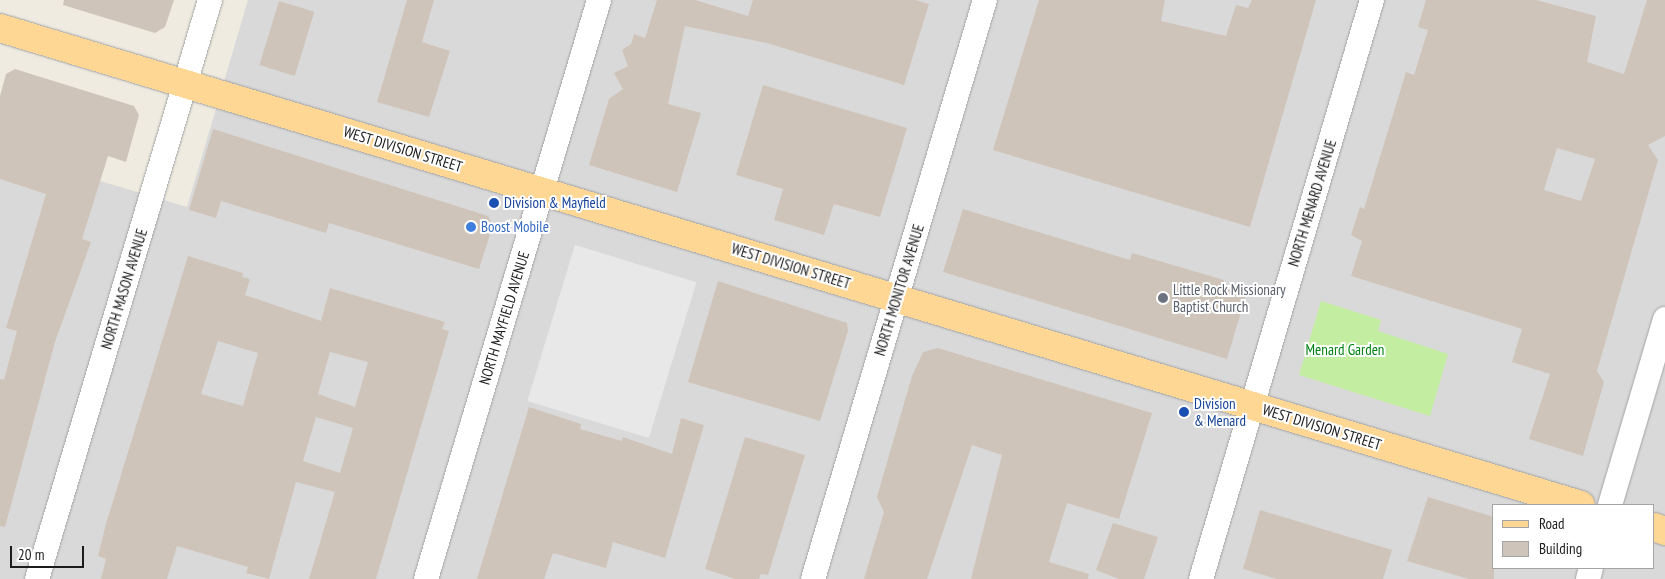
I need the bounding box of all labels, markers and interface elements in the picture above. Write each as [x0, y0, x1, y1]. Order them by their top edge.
street label: WEST DIVISION STREET [341, 122, 465, 176]
street label: NORTH MENARD AVENUE [1284, 137, 1340, 269]
place label: Division & Mayfield [504, 194, 606, 212]
marker: Division & Mayfield [488, 197, 500, 209]
place label: Boost Mobile [481, 218, 549, 236]
marker: Boost Mobile [465, 221, 477, 233]
street label: NORTH MONITOR AVENUE [870, 222, 928, 358]
street label: NORTH MASON AVENUE [97, 226, 151, 352]
street label: WEST DIVISION STREET [729, 239, 853, 293]
street label: NORTH MAYFIELD AVENUE [475, 249, 533, 387]
place label: Little Rock Missionary Baptist Church [1173, 280, 1286, 315]
marker: Little Rock Missionary Baptist Church [1157, 292, 1169, 304]
park label: Menard Garden [1306, 341, 1384, 359]
place label: Division & Menard [1194, 394, 1246, 429]
street label: WEST DIVISION STREET [1260, 400, 1384, 454]
marker: Division & Menard [1178, 406, 1190, 418]
legend [1492, 504, 1655, 569]
text: Road [1539, 514, 1565, 533]
scale bar [12, 536, 86, 568]
text: Building [1539, 539, 1582, 558]
text: 20 m [18, 545, 44, 564]

